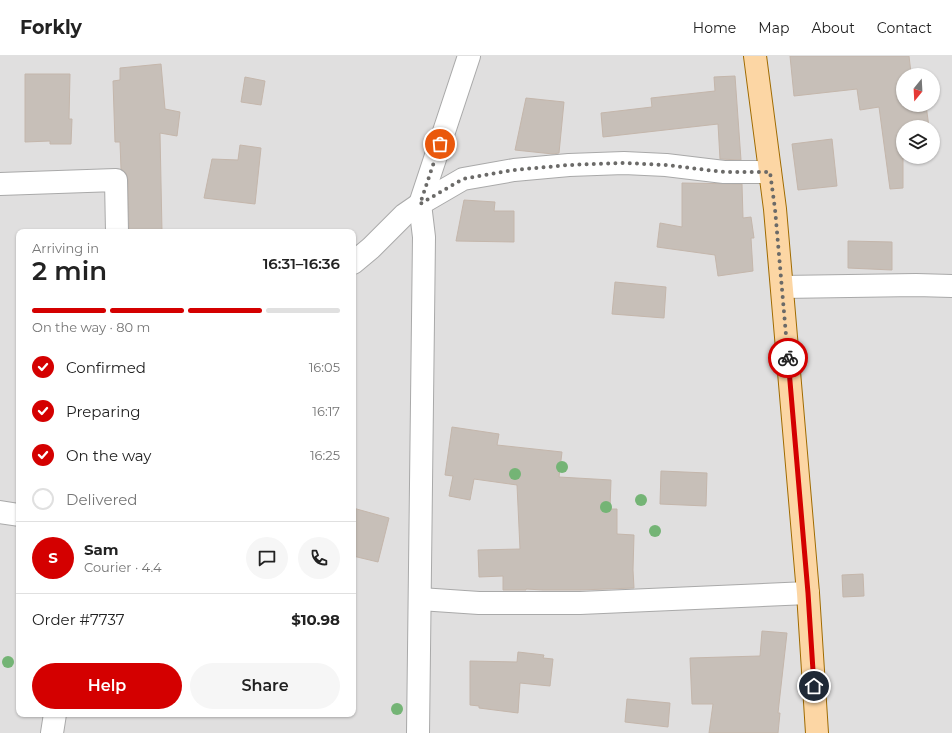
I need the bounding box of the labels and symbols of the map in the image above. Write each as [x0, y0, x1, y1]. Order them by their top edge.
north arrow [896, 68, 940, 112]
pin [423, 127, 457, 161]
courier [768, 338, 808, 378]
pin [797, 669, 831, 703]

